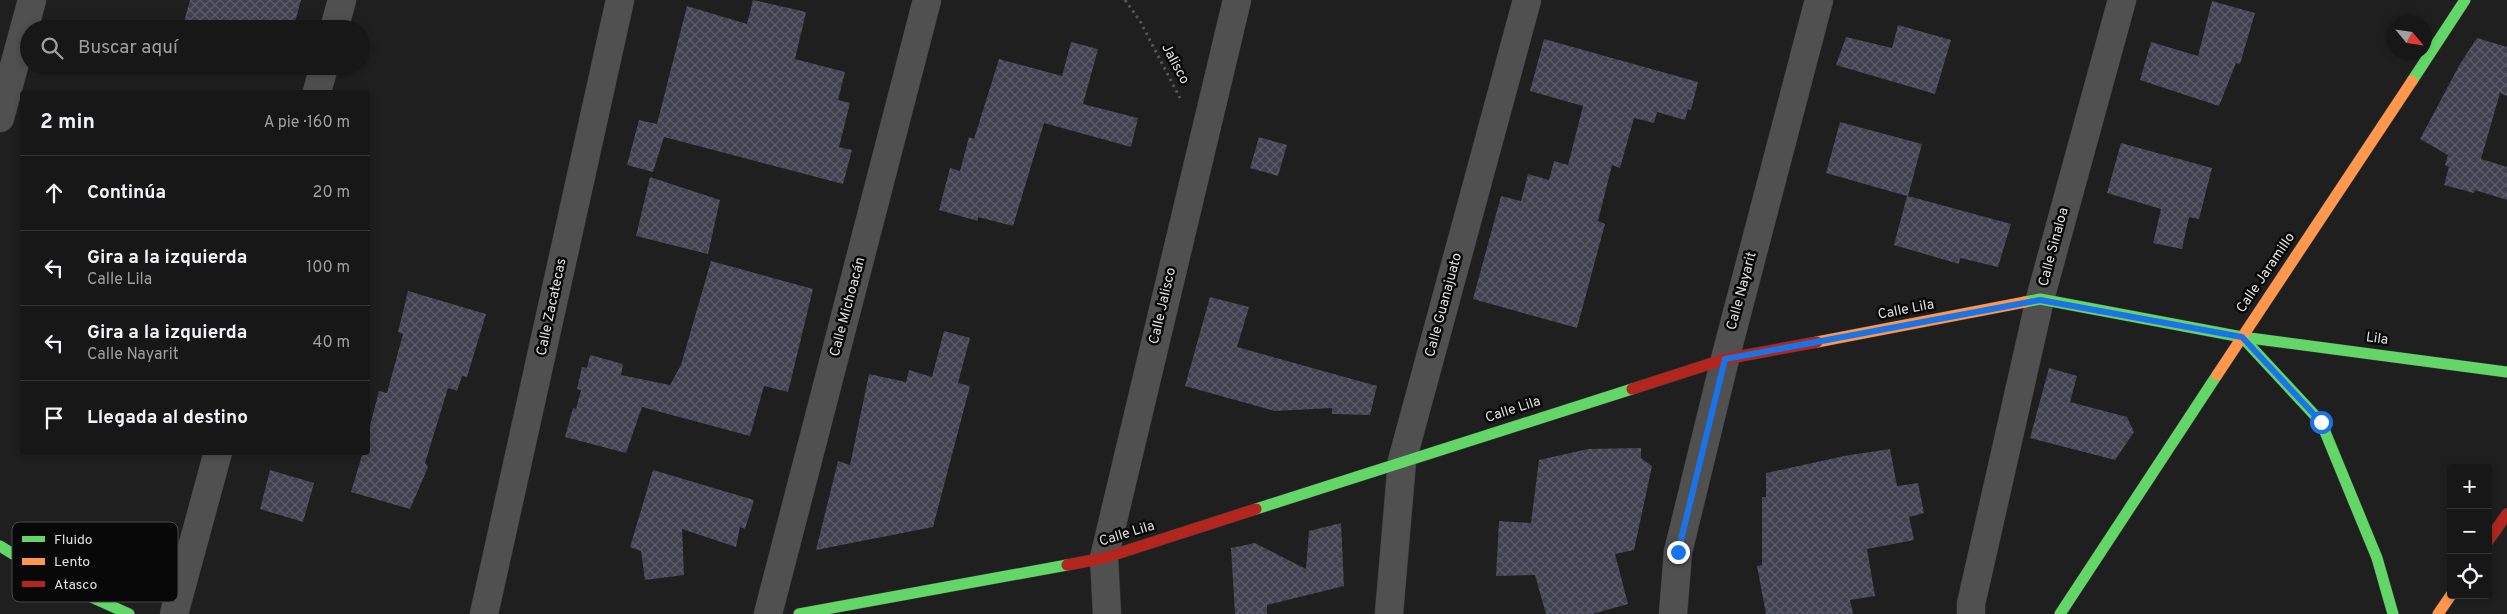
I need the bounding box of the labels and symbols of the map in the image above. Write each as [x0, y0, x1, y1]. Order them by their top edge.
north arrow [2387, 15, 2432, 60]
street label: Jalisco [1157, 41, 1193, 87]
street label: Calle Sinaloa [2035, 206, 2073, 288]
street label: Calle Jaramillo [2233, 230, 2299, 316]
street label: Calle Nayarit [1723, 250, 1761, 332]
street label: Calle Guanajuato [1422, 251, 1466, 359]
street label: Calle Michoacán [827, 255, 869, 359]
street label: Calle Zacatecas [533, 257, 571, 357]
street label: Calle Jalisco [1146, 266, 1180, 346]
street label: Calle Lila [1876, 296, 1936, 324]
street label: Lila [2365, 329, 2389, 349]
street label: Calle Lila [1483, 393, 1543, 427]
route start [2310, 411, 2333, 434]
street label: Calle Lila [1097, 518, 1157, 550]
legend [12, 522, 178, 602]
text: Fluido [54, 532, 93, 549]
route end [1667, 541, 1690, 564]
text: Lento [54, 554, 90, 571]
text: Atasco [54, 577, 97, 594]

